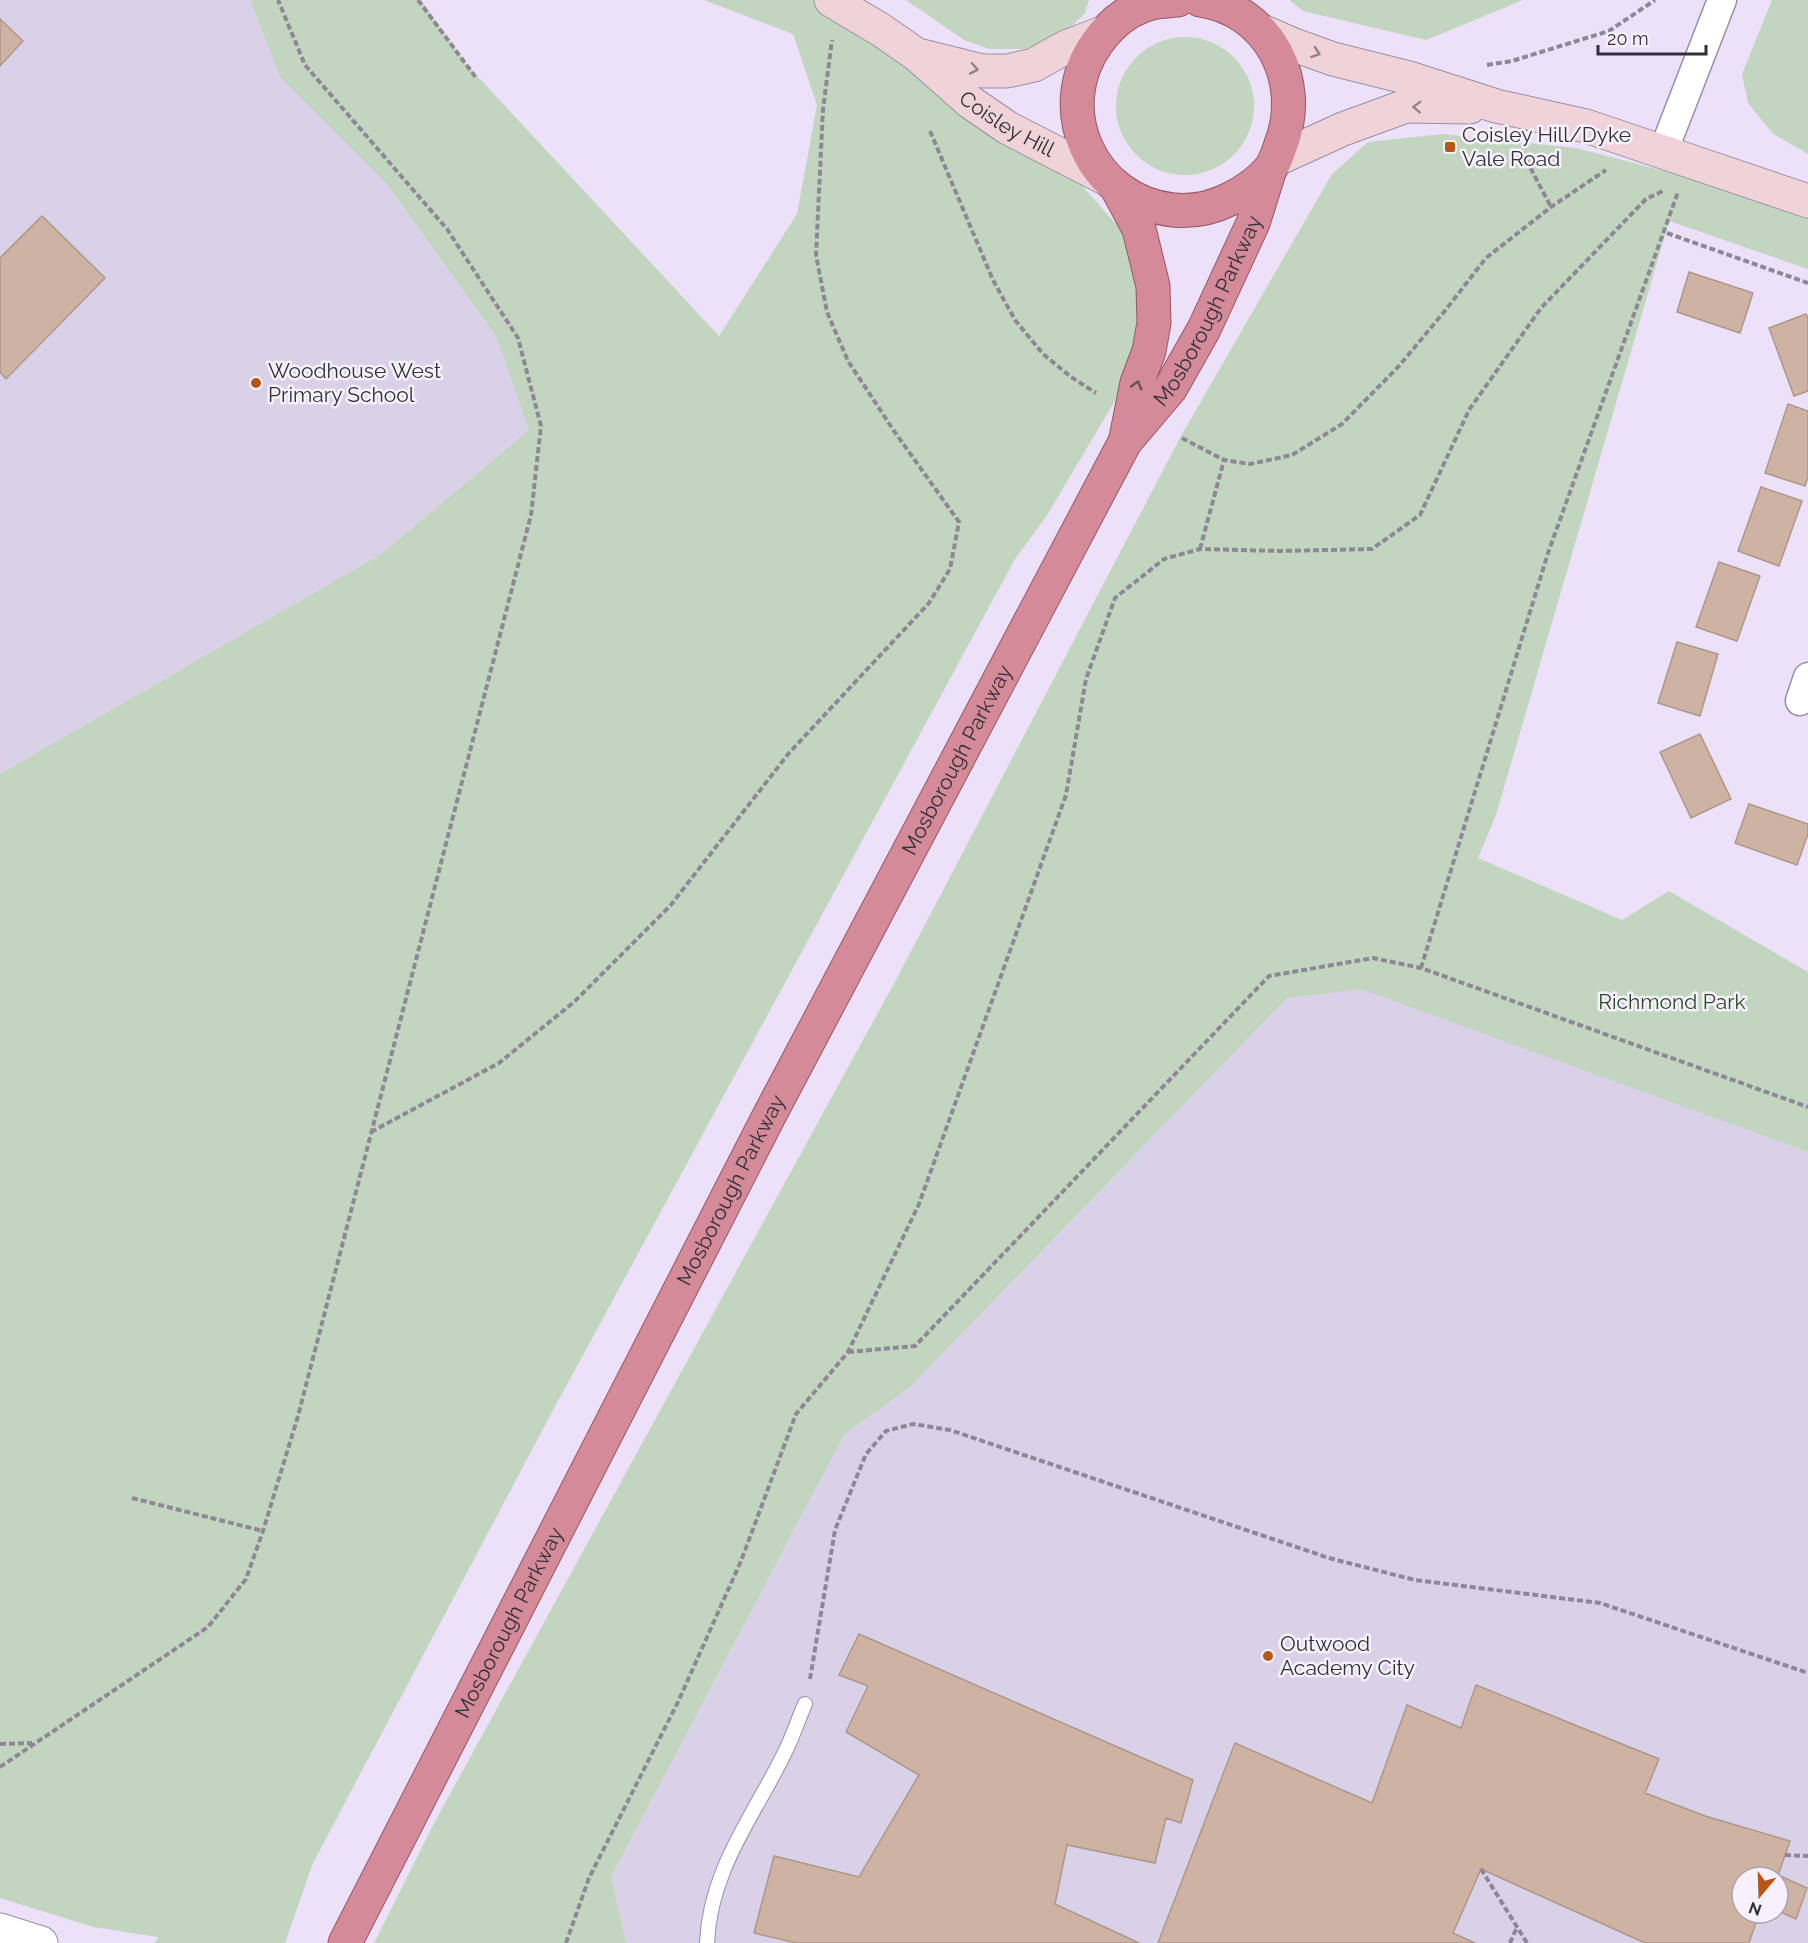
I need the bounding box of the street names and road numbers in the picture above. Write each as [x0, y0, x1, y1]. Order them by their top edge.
street label: Coisley Hill [954, 85, 1059, 162]
street label: Mosborough Parkway [1148, 213, 1266, 411]
street label: Mosborough Parkway [896, 661, 1017, 859]
street label: Mosborough Parkway [671, 1090, 790, 1290]
street label: Mosborough Parkway [449, 1523, 568, 1722]

